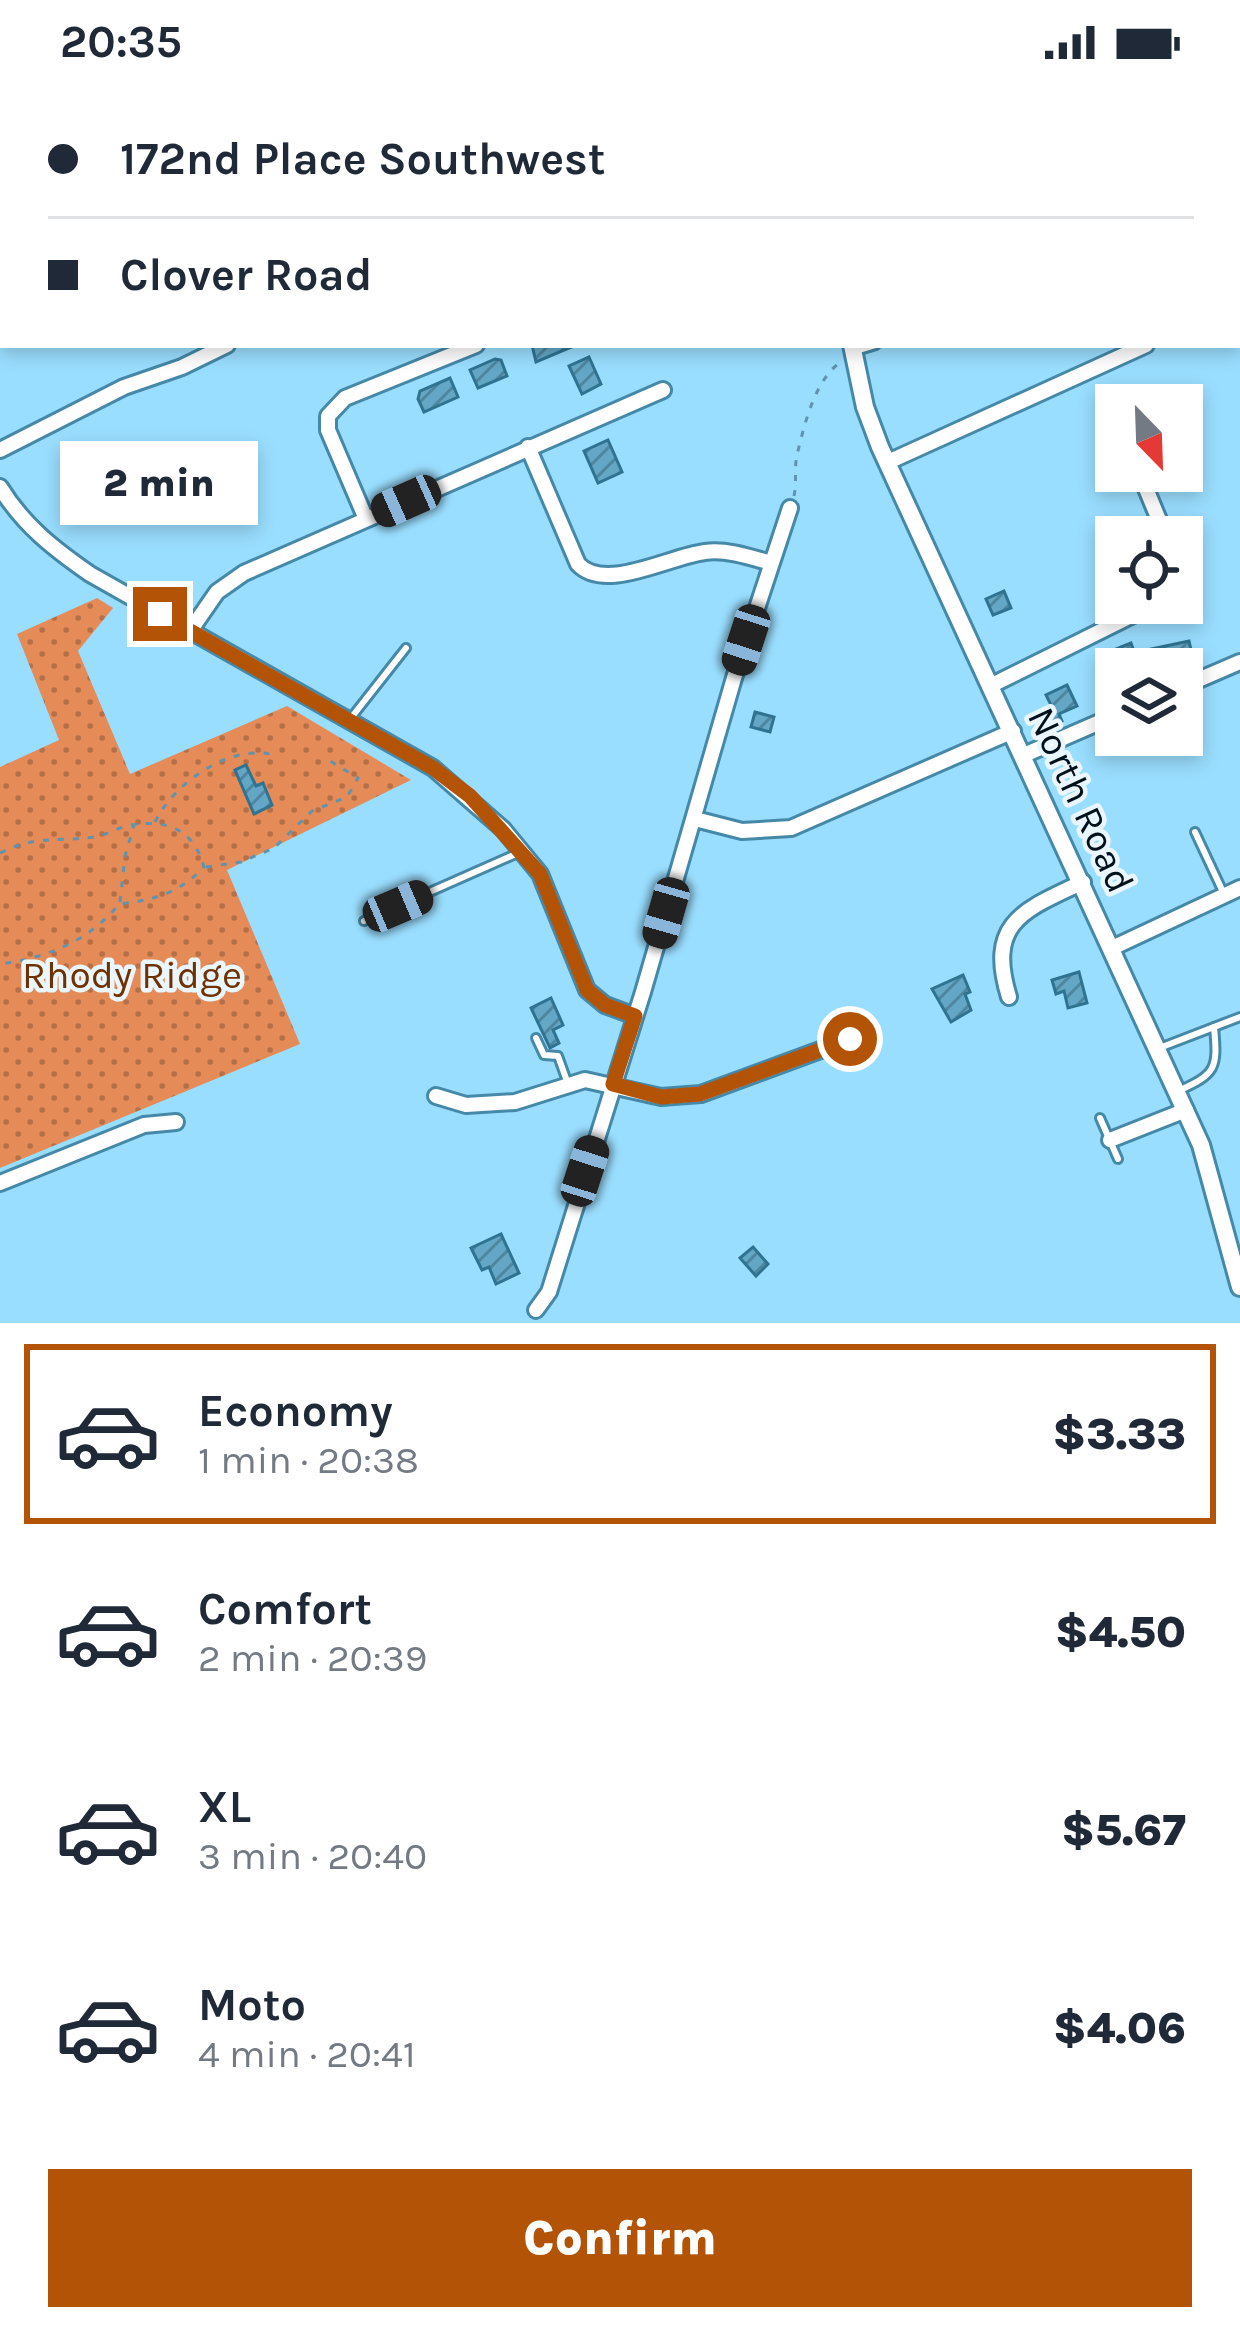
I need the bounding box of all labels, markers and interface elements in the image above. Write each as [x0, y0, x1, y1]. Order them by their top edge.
text: 20:35 [60, 16, 182, 68]
text: 172nd Place Southwest [120, 133, 606, 185]
text: Clover Road [120, 249, 372, 301]
north arrow [1095, 384, 1203, 492]
map controls [1095, 384, 1203, 756]
callout: 2 min [61, 440, 259, 524]
text: 2 min [103, 460, 215, 506]
car [366, 470, 446, 532]
button: locate [1095, 516, 1203, 624]
route end [133, 587, 187, 641]
car [718, 600, 774, 680]
button: layers [1095, 648, 1203, 756]
street label: North Road [1018, 700, 1144, 900]
car [639, 873, 693, 953]
car [358, 875, 438, 937]
park label: Rhody Ridge [22, 952, 242, 998]
route start [823, 1012, 877, 1066]
car [557, 1131, 613, 1211]
icon: car [54, 1380, 162, 1488]
text: Economy [198, 1385, 393, 1437]
text: $3.33 [1052, 1408, 1186, 1460]
text: 1 min · 20:38 [198, 1437, 419, 1483]
icon: car [54, 1578, 162, 1686]
text: Comfort [198, 1583, 372, 1635]
text: $4.50 [1055, 1606, 1186, 1658]
text: 2 min · 20:39 [198, 1635, 427, 1681]
icon: car [54, 1776, 162, 1884]
text: XL [198, 1781, 251, 1833]
text: $5.67 [1061, 1804, 1186, 1856]
text: 3 min · 20:40 [198, 1833, 427, 1879]
icon: car [54, 1974, 162, 2082]
text: Moto [198, 1979, 306, 2031]
text: $4.06 [1053, 2002, 1186, 2054]
text: 4 min · 20:41 [198, 2031, 416, 2077]
button: Confirm [48, 2169, 1192, 2307]

